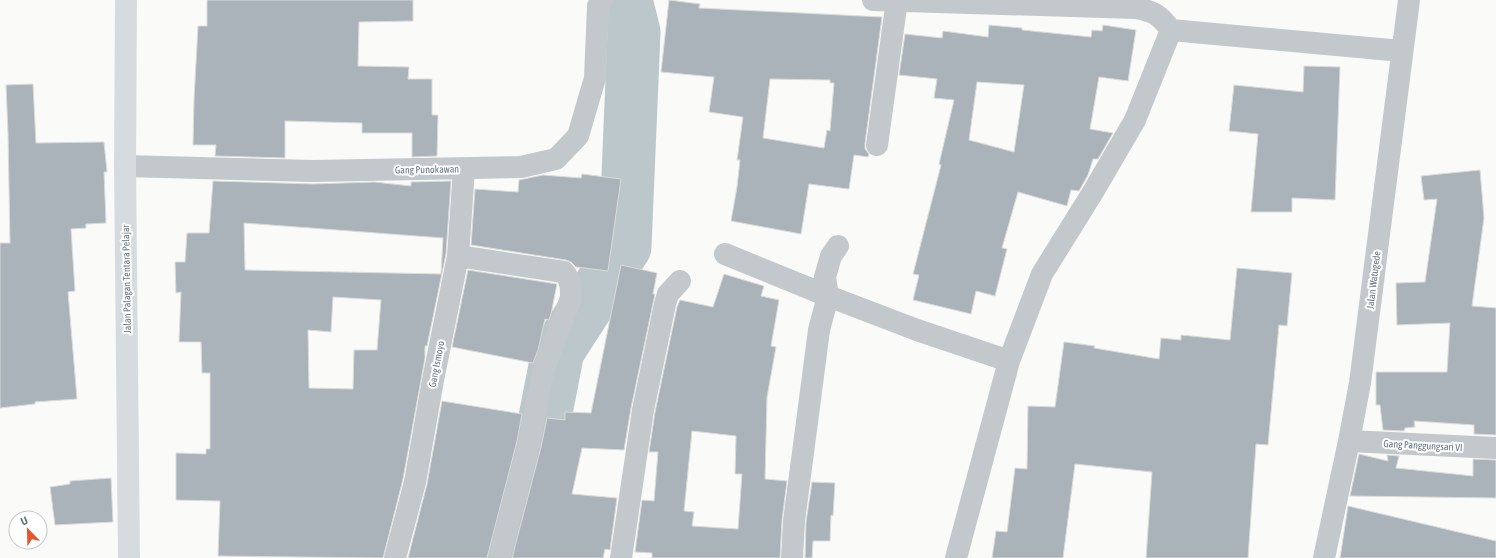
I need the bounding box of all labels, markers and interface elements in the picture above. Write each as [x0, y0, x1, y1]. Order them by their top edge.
street label: Gang Punokawan [395, 163, 459, 176]
street label: Jalan Palagan Tentara Pelajar [120, 223, 133, 334]
street label: Jalan Watugede [1364, 250, 1383, 310]
street label: Gang Ismoyo [427, 340, 446, 388]
street label: Gang Panggungsari VI [1383, 438, 1463, 453]
north arrow [8, 510, 48, 550]
text: U [19, 514, 29, 528]

